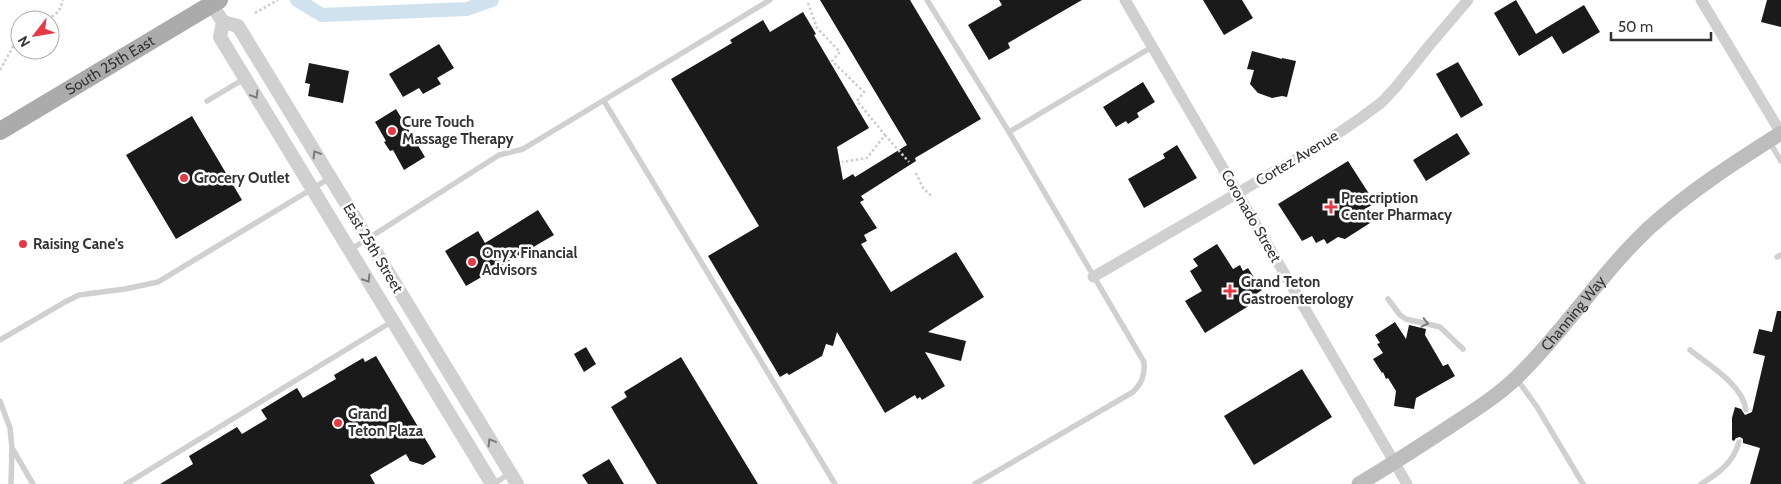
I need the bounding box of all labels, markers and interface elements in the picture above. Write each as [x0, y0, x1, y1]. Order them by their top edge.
north arrow [10, 10, 60, 60]
scale bar [1611, 10, 1711, 42]
text: 50 m [1618, 18, 1653, 36]
street label: South 25th East [62, 32, 158, 99]
text: N [14, 33, 34, 51]
one-way arrow [249, 90, 259, 99]
place label: Cure Touch Massage Therapy [402, 113, 515, 148]
marker: Cure Touch Massage Therapy [386, 125, 398, 137]
street label: Cortez Avenue [1253, 126, 1342, 190]
one-way arrow [312, 151, 322, 160]
street label: Coronado Street [1217, 166, 1285, 266]
place label: Grocery Outlet [194, 169, 290, 187]
marker: Grocery Outlet [178, 172, 190, 184]
place label: Prescription Center Pharmacy [1341, 189, 1453, 224]
street label: East 25th Street [339, 200, 407, 296]
marker: Prescription Center Pharmacy [1325, 201, 1337, 213]
place label: Raising Cane's [33, 235, 124, 253]
marker: Raising Cane's [17, 238, 29, 250]
place label: Onyx Financial Advisors [482, 244, 577, 279]
marker: Onyx Financial Advisors [466, 256, 478, 268]
street label: Channing Way [1537, 272, 1610, 355]
one-way arrow [361, 273, 371, 282]
place label: Grand Teton Gastroenterology [1241, 273, 1354, 308]
marker: Grand Teton Gastroenterology [1223, 284, 1237, 298]
one-way arrow [1421, 317, 1430, 328]
place label: Grand Teton Plaza [348, 405, 424, 440]
marker: Grand Teton Plaza [332, 417, 344, 429]
one-way arrow [488, 439, 498, 448]

